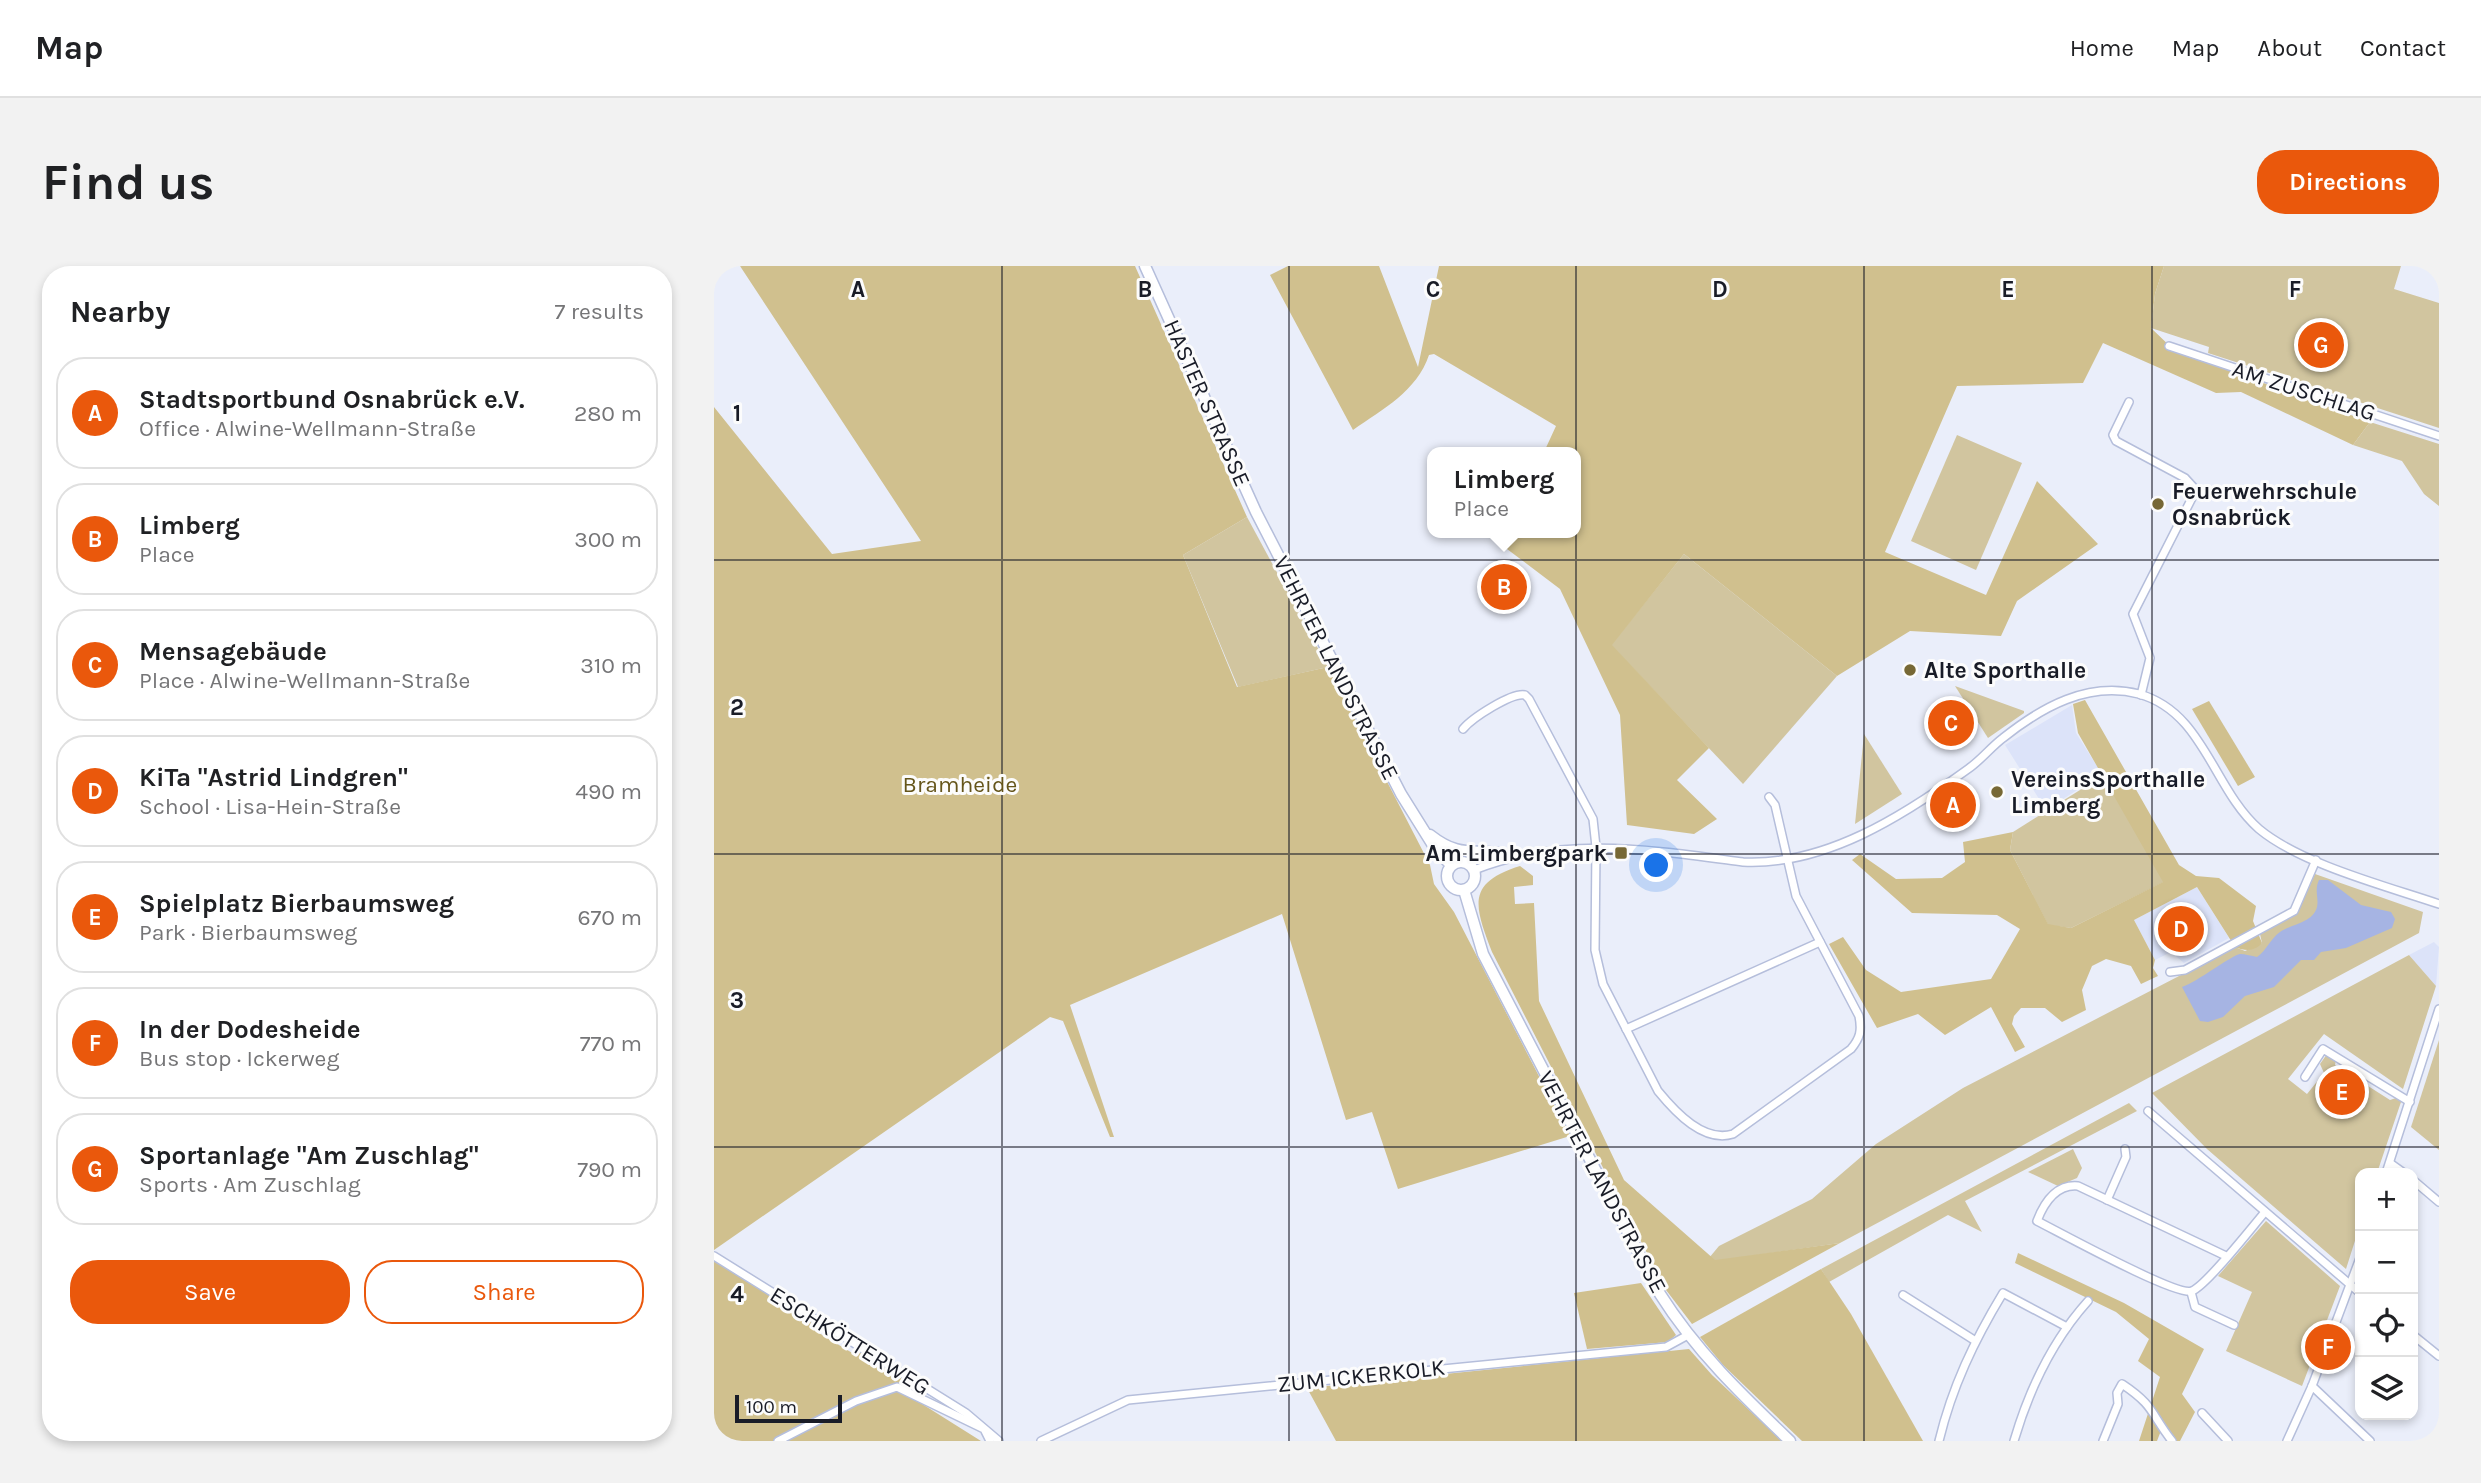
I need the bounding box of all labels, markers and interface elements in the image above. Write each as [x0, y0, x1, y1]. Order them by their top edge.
text: Map [35, 29, 103, 67]
text: Home [2070, 34, 2134, 62]
text: Map [2172, 34, 2219, 62]
text: About [2257, 34, 2322, 62]
text: Contact [2360, 34, 2446, 62]
button: Directions [2257, 150, 2439, 214]
text: Find us [42, 154, 214, 211]
text: A [851, 276, 865, 303]
text: B [1138, 276, 1152, 303]
text: C [1426, 276, 1440, 303]
text: D [1712, 276, 1728, 303]
text: E [2001, 276, 2015, 303]
text: F [2289, 276, 2301, 303]
text: Nearby [70, 294, 170, 330]
text: 7 results [554, 298, 644, 325]
street label: HASTER STRASSE [1158, 315, 1256, 491]
pin: G [2298, 319, 2344, 371]
street label: AM ZUSCHLAG [2229, 355, 2379, 427]
text: Stadtsportbund Osnabrück e.V. [139, 384, 525, 415]
text: A [88, 400, 102, 427]
text: 280 m [574, 400, 642, 427]
text: 1 [733, 400, 741, 427]
text: Office · Alwine-Wellmann-Straße [139, 415, 476, 442]
popup [1427, 447, 1581, 538]
text: Limberg [1454, 464, 1554, 495]
place label: Feuerwehrschule Osnabrück [2172, 478, 2357, 531]
text: Place [1454, 495, 1509, 522]
marker: Feuerwehrschule Osnabrück [2150, 496, 2166, 512]
text: Limberg [139, 510, 240, 541]
text: B [88, 526, 102, 553]
text: 300 m [574, 526, 642, 553]
text: Place [139, 541, 195, 568]
street label: VEHRTER LANDSTRASSE [1268, 552, 1404, 784]
pin: B [1481, 561, 1527, 613]
text: Mensagebäude [139, 636, 327, 667]
text: C [88, 652, 102, 679]
text: 310 m [580, 652, 642, 679]
place label: Alte Sporthalle [1924, 657, 2086, 684]
marker: Alte Sporthalle [1902, 662, 1918, 678]
text: Place · Alwine-Wellmann-Straße [139, 667, 470, 694]
text: 2 [730, 694, 744, 721]
pin: C [1928, 697, 1974, 749]
text: KiTa "Astrid Lindgren" [139, 762, 408, 793]
place label: VereinsSporthalle Limberg [2011, 766, 2205, 819]
park label: Bramheide [903, 771, 1017, 798]
text: D [87, 778, 103, 805]
text: 490 m [575, 778, 642, 805]
pin: A [1930, 779, 1976, 831]
marker: VereinsSporthalle Limberg [1989, 784, 2005, 800]
text: School · Lisa-Hein-Straße [139, 793, 401, 820]
place label: Am Limbergpark [1426, 840, 1607, 867]
marker: Am Limbergpark [1613, 845, 1629, 861]
your location [1639, 848, 1673, 882]
text: Spielplatz Bierbaumsweg [139, 888, 454, 919]
pin: D [2158, 903, 2204, 955]
text: E [88, 904, 102, 931]
text: 670 m [577, 904, 642, 931]
text: Park · Bierbaumsweg [139, 919, 357, 946]
text: 3 [730, 987, 744, 1014]
text: In der Dodesheide [139, 1014, 361, 1045]
text: F [89, 1030, 101, 1057]
text: 770 m [580, 1030, 642, 1057]
text: Bus stop · Ickerweg [139, 1045, 339, 1072]
street label: VEHRTER LANDSTRASSE [1532, 1066, 1672, 1298]
pin: E [2319, 1066, 2365, 1118]
text: Sportanlage "Am Zuschlag" [139, 1140, 479, 1171]
text: G [87, 1156, 103, 1183]
text: 790 m [577, 1156, 642, 1183]
map controls [2355, 1168, 2418, 1420]
button: + [2355, 1168, 2418, 1231]
text: Sports · Am Zuschlag [139, 1171, 361, 1198]
button: − [2355, 1231, 2418, 1294]
button: Save [70, 1260, 350, 1324]
button: Share [364, 1260, 644, 1324]
text: 4 [730, 1281, 744, 1308]
street label: ESCHKÖTTERWEG [765, 1281, 935, 1401]
button: locate [2355, 1294, 2418, 1357]
pin: F [2305, 1321, 2351, 1373]
street label: ZUM ICKERKOLK [1276, 1354, 1446, 1398]
button: layers [2355, 1357, 2418, 1420]
scale bar [735, 1392, 842, 1424]
text: 100 m [746, 1396, 797, 1418]

